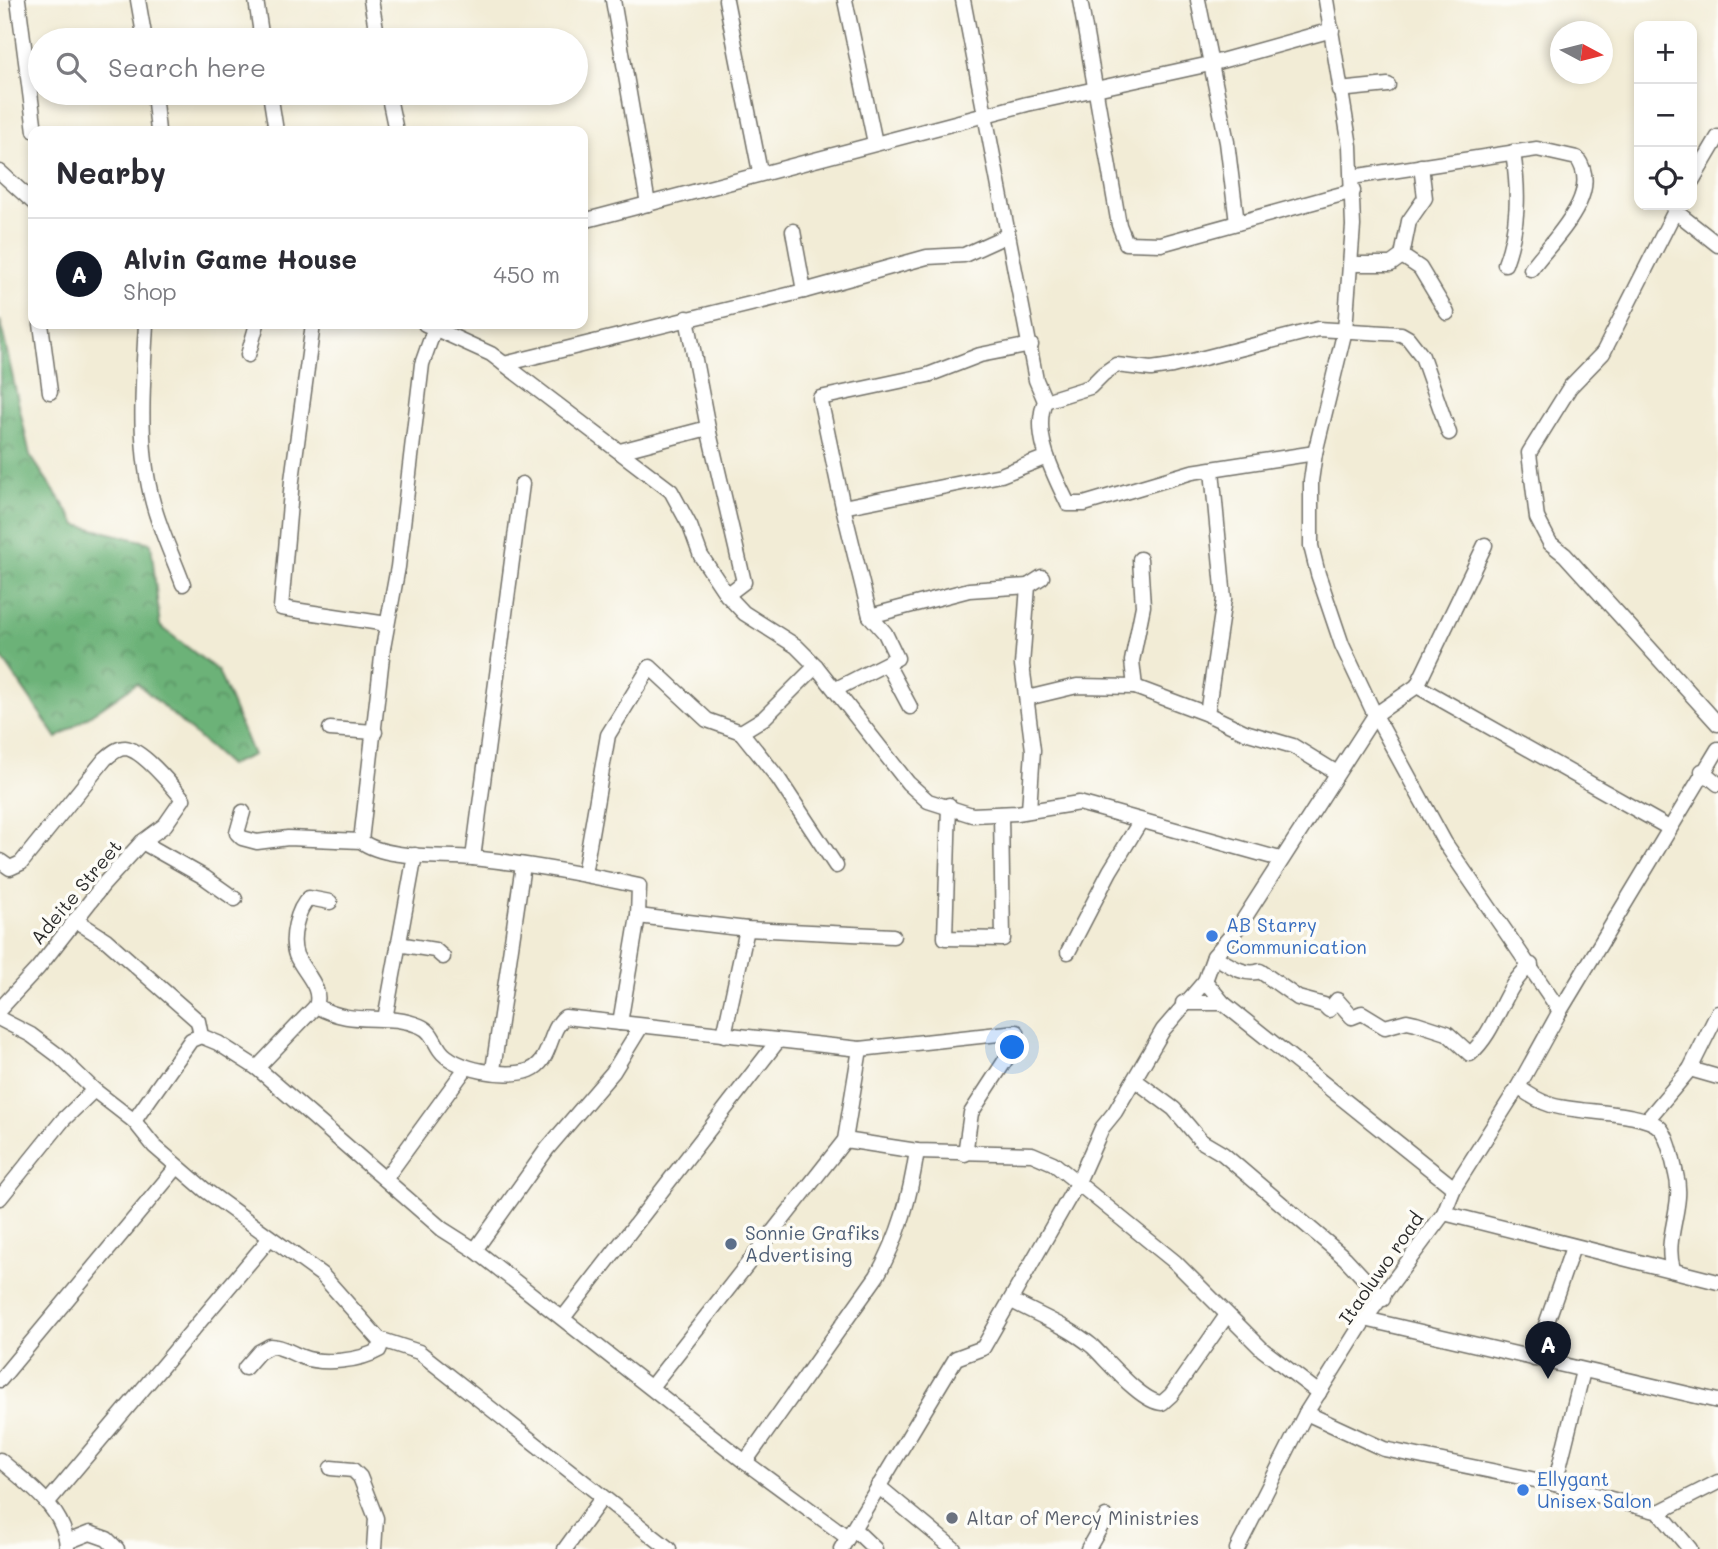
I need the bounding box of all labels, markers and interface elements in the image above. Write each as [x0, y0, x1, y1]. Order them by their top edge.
north arrow [1550, 21, 1613, 84]
map controls [1634, 21, 1697, 210]
button: + [1634, 21, 1697, 84]
search box [28, 28, 588, 105]
icon: search [52, 48, 90, 86]
text: Search here [108, 50, 266, 84]
button: − [1634, 84, 1697, 147]
button: locate [1634, 147, 1697, 210]
text: Nearby [56, 152, 166, 192]
text: Alvin Game House [123, 242, 357, 276]
text: A [71, 259, 87, 289]
text: 450 m [493, 259, 560, 289]
text: Shop [123, 276, 177, 306]
street label: Adeite Street [24, 834, 127, 949]
place label: AB Starry Communication [1226, 912, 1367, 959]
marker: AB Starry Communication [1204, 928, 1220, 944]
your location [995, 1030, 1029, 1064]
street label: Itaoluwo road [1333, 1207, 1429, 1329]
place label: Sonnie Grafiks Advertising [745, 1220, 880, 1267]
marker: Sonnie Grafiks Advertising [723, 1236, 739, 1252]
pin: A [1525, 1321, 1571, 1379]
place label: Ellygant Unisex Salon [1537, 1466, 1652, 1513]
marker: Ellygant Unisex Salon [1515, 1482, 1531, 1498]
place label: Altar of Mercy Ministries [966, 1505, 1199, 1530]
marker: Altar of Mercy Ministries [944, 1510, 960, 1526]

